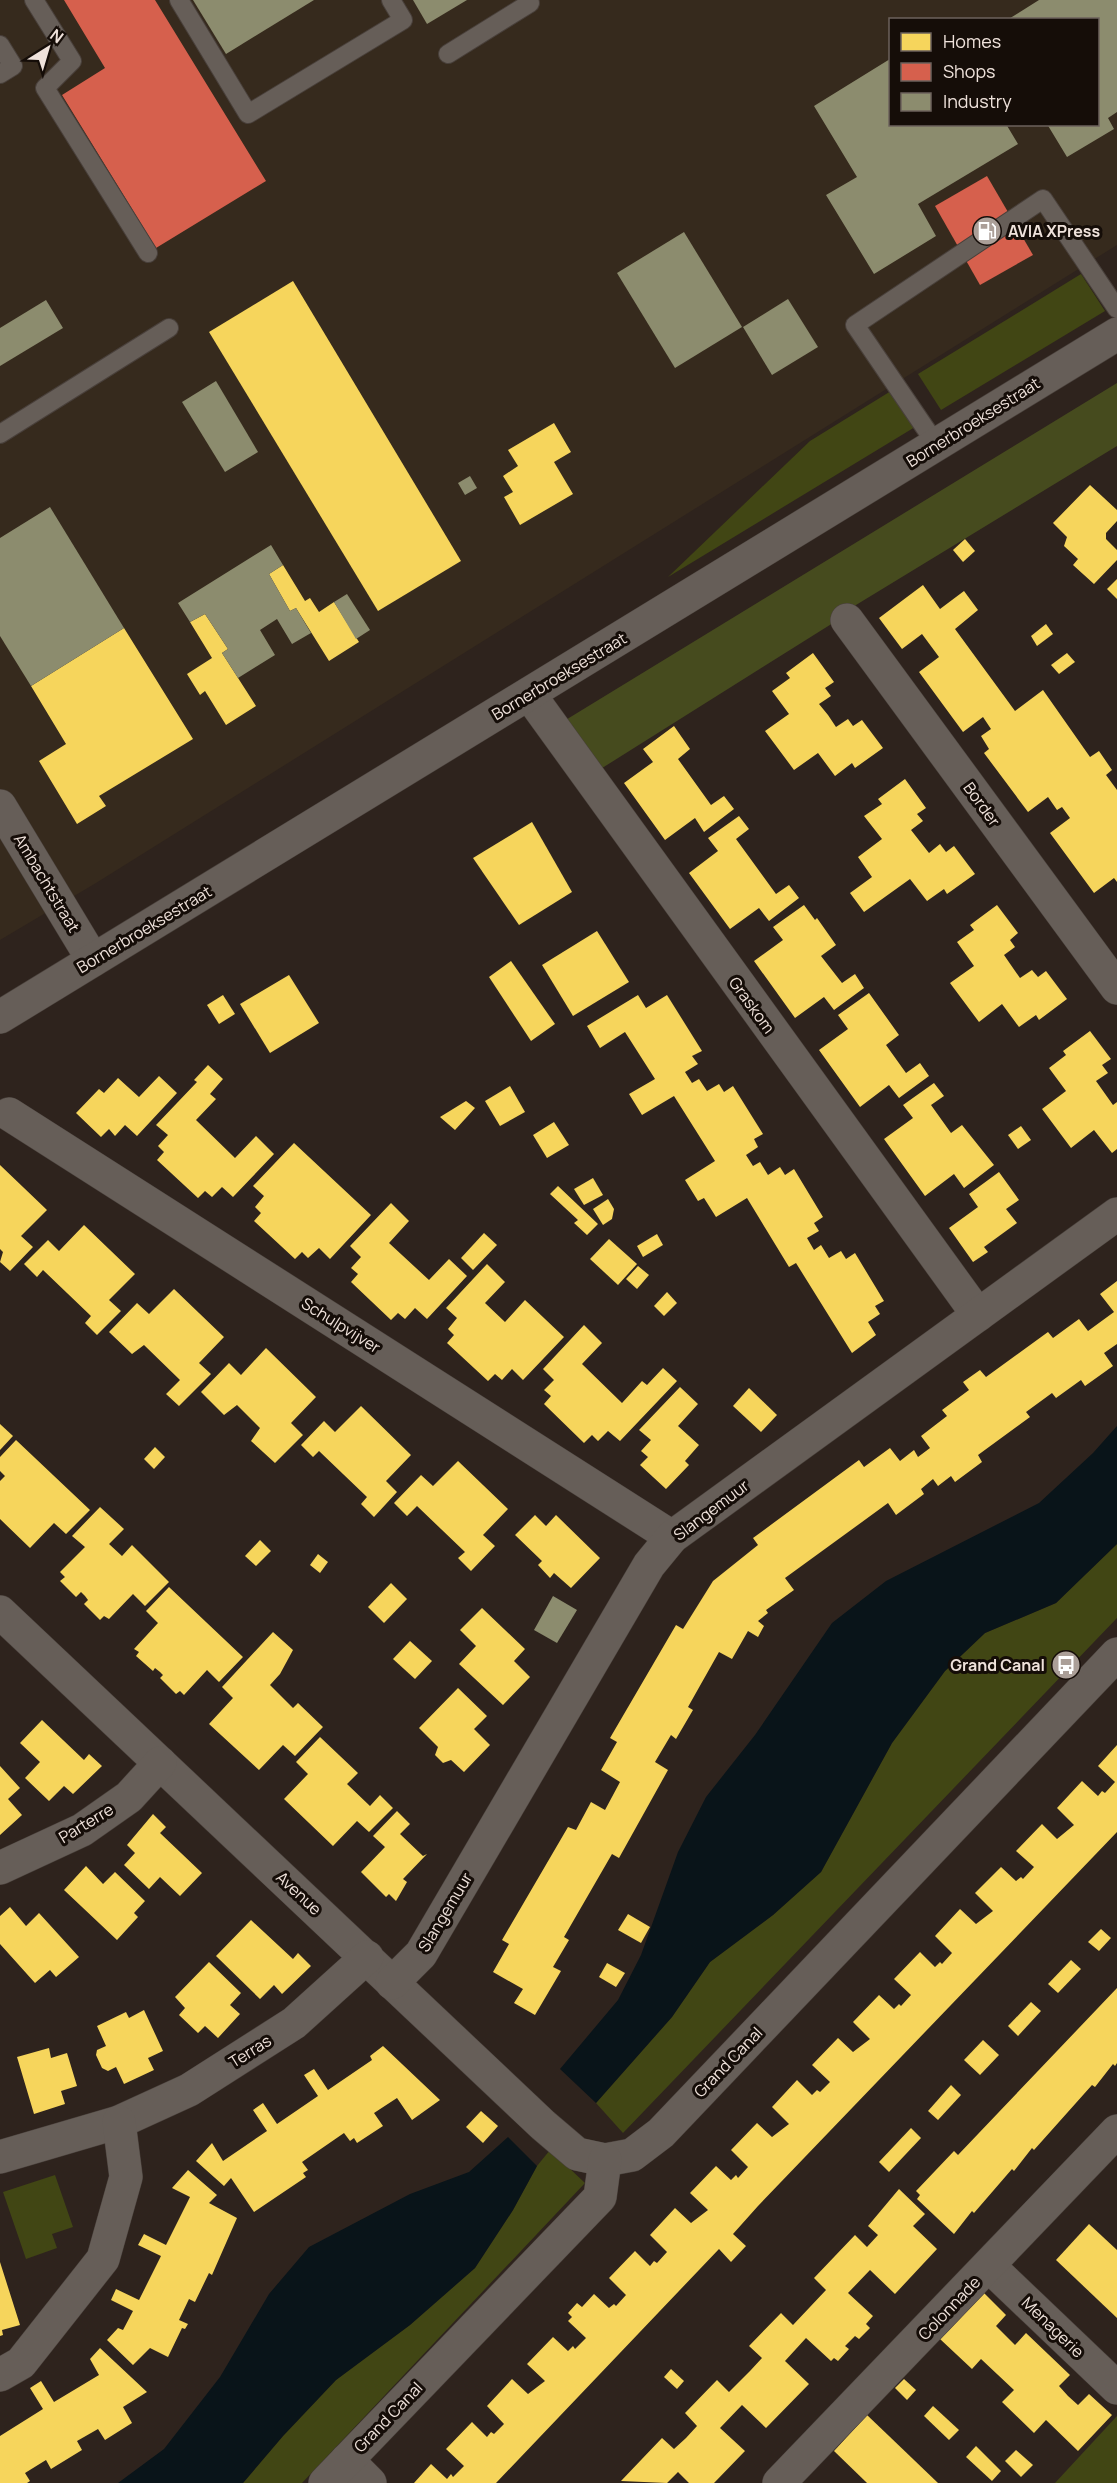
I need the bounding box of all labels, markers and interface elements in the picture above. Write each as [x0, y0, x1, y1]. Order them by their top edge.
north arrow [18, 18, 78, 78]
legend [889, 18, 1099, 126]
text: N [46, 24, 68, 48]
text: Homes [943, 29, 1001, 53]
text: Shops [943, 59, 995, 83]
text: Industry [943, 89, 1012, 113]
fuel station icon: AVIA XPress [971, 215, 1003, 247]
place label: AVIA XPress [1008, 220, 1100, 242]
street label: Bornerbroeksestraat [902, 372, 1044, 472]
street label: Bornerbroeksestraat [488, 627, 630, 725]
street label: Border [959, 778, 1006, 831]
street label: Ambachtstraat [9, 830, 85, 936]
street label: Bornerbroeksestraat [73, 880, 215, 978]
street label: Graskom [724, 972, 780, 1038]
street label: Schulpvijver [297, 1292, 385, 1358]
street label: Slangemuur [669, 1474, 753, 1546]
bus stop icon: Grand Canal [1050, 1649, 1082, 1681]
place label: Grand Canal [950, 1654, 1045, 1676]
street label: Parterre [55, 1798, 117, 1848]
street label: Avenue [271, 1866, 327, 1920]
street label: Slangemuur [413, 1868, 477, 1956]
street label: Grand Canal [689, 2022, 767, 2102]
street label: Terras [225, 2029, 275, 2073]
street label: Colonnade [913, 2271, 985, 2345]
street label: Menagerie [1017, 2292, 1089, 2362]
street label: Grand Canal [349, 2377, 427, 2457]

